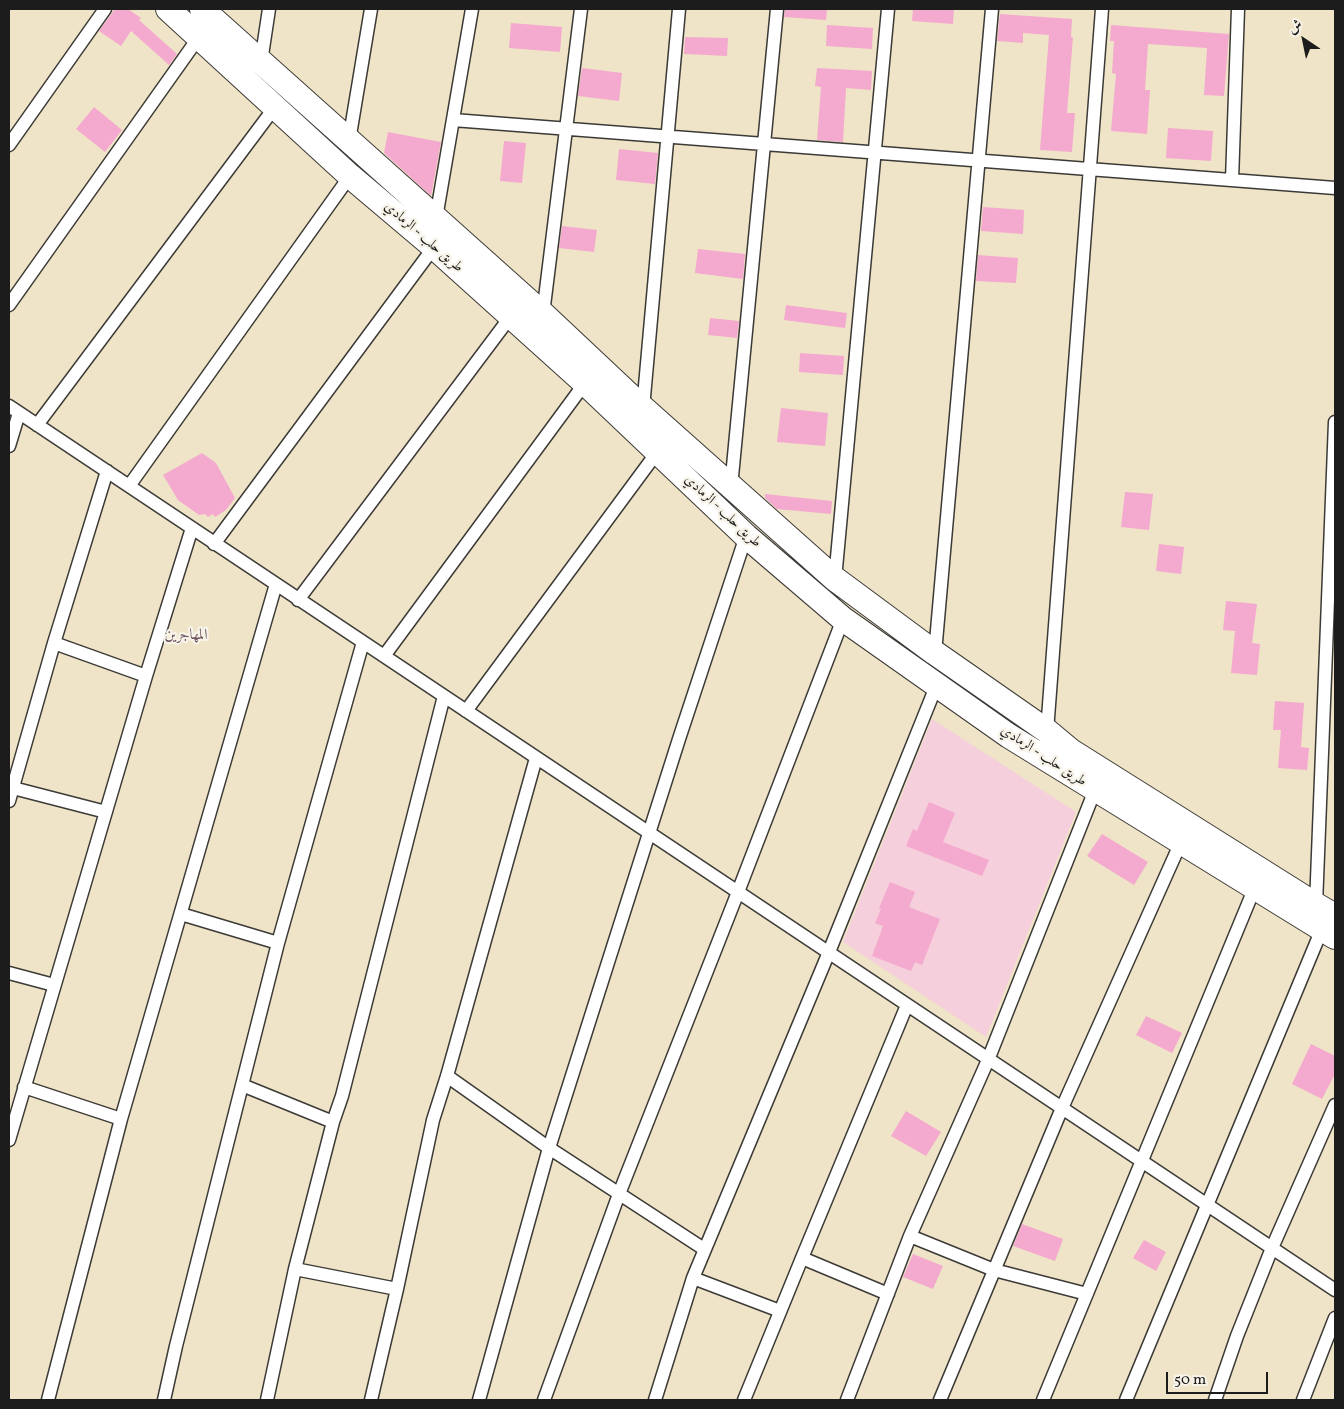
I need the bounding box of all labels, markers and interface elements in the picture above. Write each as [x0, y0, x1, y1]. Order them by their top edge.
north arrow [1279, 15, 1329, 65]
text: ش [1284, 15, 1306, 39]
street label: طريق حلب - الرمادي [380, 199, 466, 277]
street label: طريق حلب - الرمادي [680, 472, 764, 552]
district label: المهاجرين [165, 627, 207, 645]
street label: طريق حلب - الرمادي [997, 723, 1089, 791]
scale bar [1169, 1362, 1272, 1394]
text: 50 m [1174, 1370, 1206, 1391]

